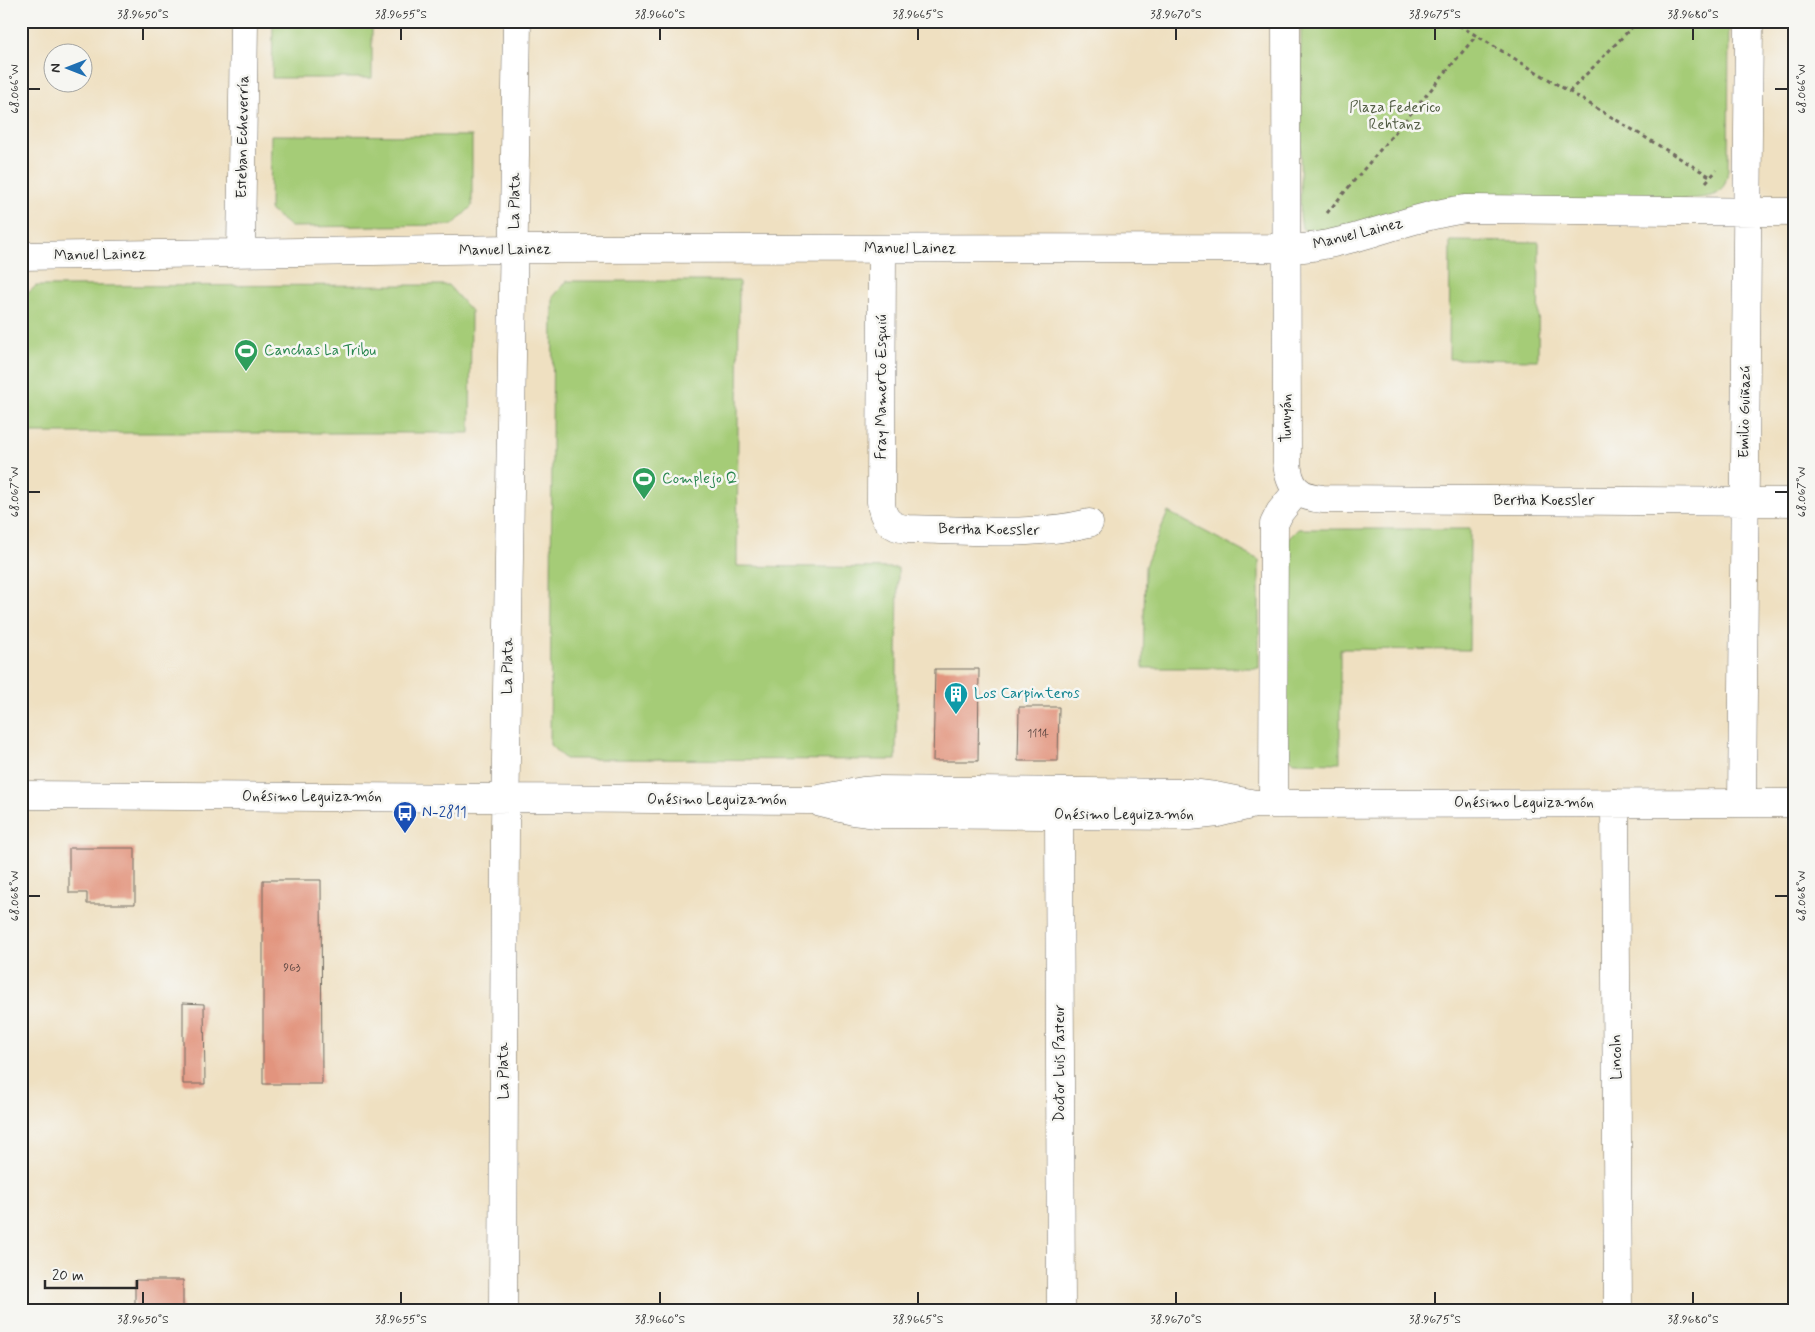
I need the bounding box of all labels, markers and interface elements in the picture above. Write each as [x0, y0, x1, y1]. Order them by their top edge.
text: 38.9650°S [117, 7, 169, 23]
text: 38.9655°S [375, 7, 427, 23]
text: 38.9660°S [635, 7, 686, 23]
text: 38.9665°S [893, 7, 944, 23]
text: 38.9670°S [1150, 7, 1202, 23]
text: 38.9675°S [1409, 7, 1461, 23]
text: 38.9680°S [1667, 7, 1719, 23]
north arrow [42, 42, 92, 92]
text: N [47, 63, 65, 73]
text: 68.066°W [7, 64, 23, 114]
text: 68.066°W [1794, 64, 1810, 114]
street label: Esteban Echeverría [232, 75, 254, 199]
park label: Plaza Federico Rehtanz [1349, 98, 1441, 135]
street label: La Plata [505, 171, 526, 230]
street label: Manuel Lainez [1311, 213, 1406, 255]
street label: Manuel Lainez [459, 239, 552, 261]
street label: Manuel Lainez [864, 239, 956, 259]
street label: Manuel Lainez [54, 244, 147, 266]
street label: Fray Mamerto Esquiú [872, 314, 892, 459]
sports icon: Canchas La Tribu [233, 338, 259, 372]
place label: Canchas La Tribu [264, 341, 376, 361]
street label: Emilio Guiñazú [1734, 366, 1756, 458]
street label: Tunuyán [1277, 394, 1297, 442]
sports icon: Complejo Q [631, 466, 657, 500]
text: 68.067°W [7, 467, 23, 517]
text: 68.067°W [1794, 467, 1810, 517]
place label: Complejo Q [662, 469, 738, 489]
street label: Bertha Koessler [1493, 491, 1595, 511]
street label: Bertha Koessler [938, 519, 1041, 541]
street label: La Plata [498, 636, 519, 695]
building icon: Los Carpinteros [943, 681, 969, 715]
place label: Los Carpinteros [974, 684, 1080, 704]
house number: 1114 [1027, 726, 1049, 742]
street label: Onésimo Leguizamón [242, 787, 382, 807]
street label: Onésimo Leguizamón [647, 790, 787, 810]
street label: Onésimo Leguizamón [1454, 793, 1594, 813]
bus stop icon: N-2811 [392, 800, 418, 834]
place label: N-2811 [422, 803, 467, 823]
street label: Onésimo Leguizamón [1054, 805, 1194, 825]
text: 68.068°W [7, 871, 23, 921]
text: 68.068°W [1794, 871, 1810, 921]
house number: 963 [283, 960, 301, 976]
street label: Doctor Luis Pasteur [1050, 1004, 1070, 1122]
street label: Lincoln [1607, 1034, 1627, 1080]
street label: La Plata [494, 1042, 514, 1099]
scale bar [45, 1257, 138, 1289]
text: 20 m [52, 1266, 84, 1286]
text: 38.9650°S [117, 1312, 169, 1328]
text: 38.9655°S [375, 1312, 427, 1328]
text: 38.9660°S [635, 1312, 686, 1328]
text: 38.9665°S [893, 1312, 944, 1328]
text: 38.9670°S [1150, 1312, 1202, 1328]
text: 38.9675°S [1409, 1312, 1461, 1328]
text: 38.9680°S [1667, 1312, 1719, 1328]

